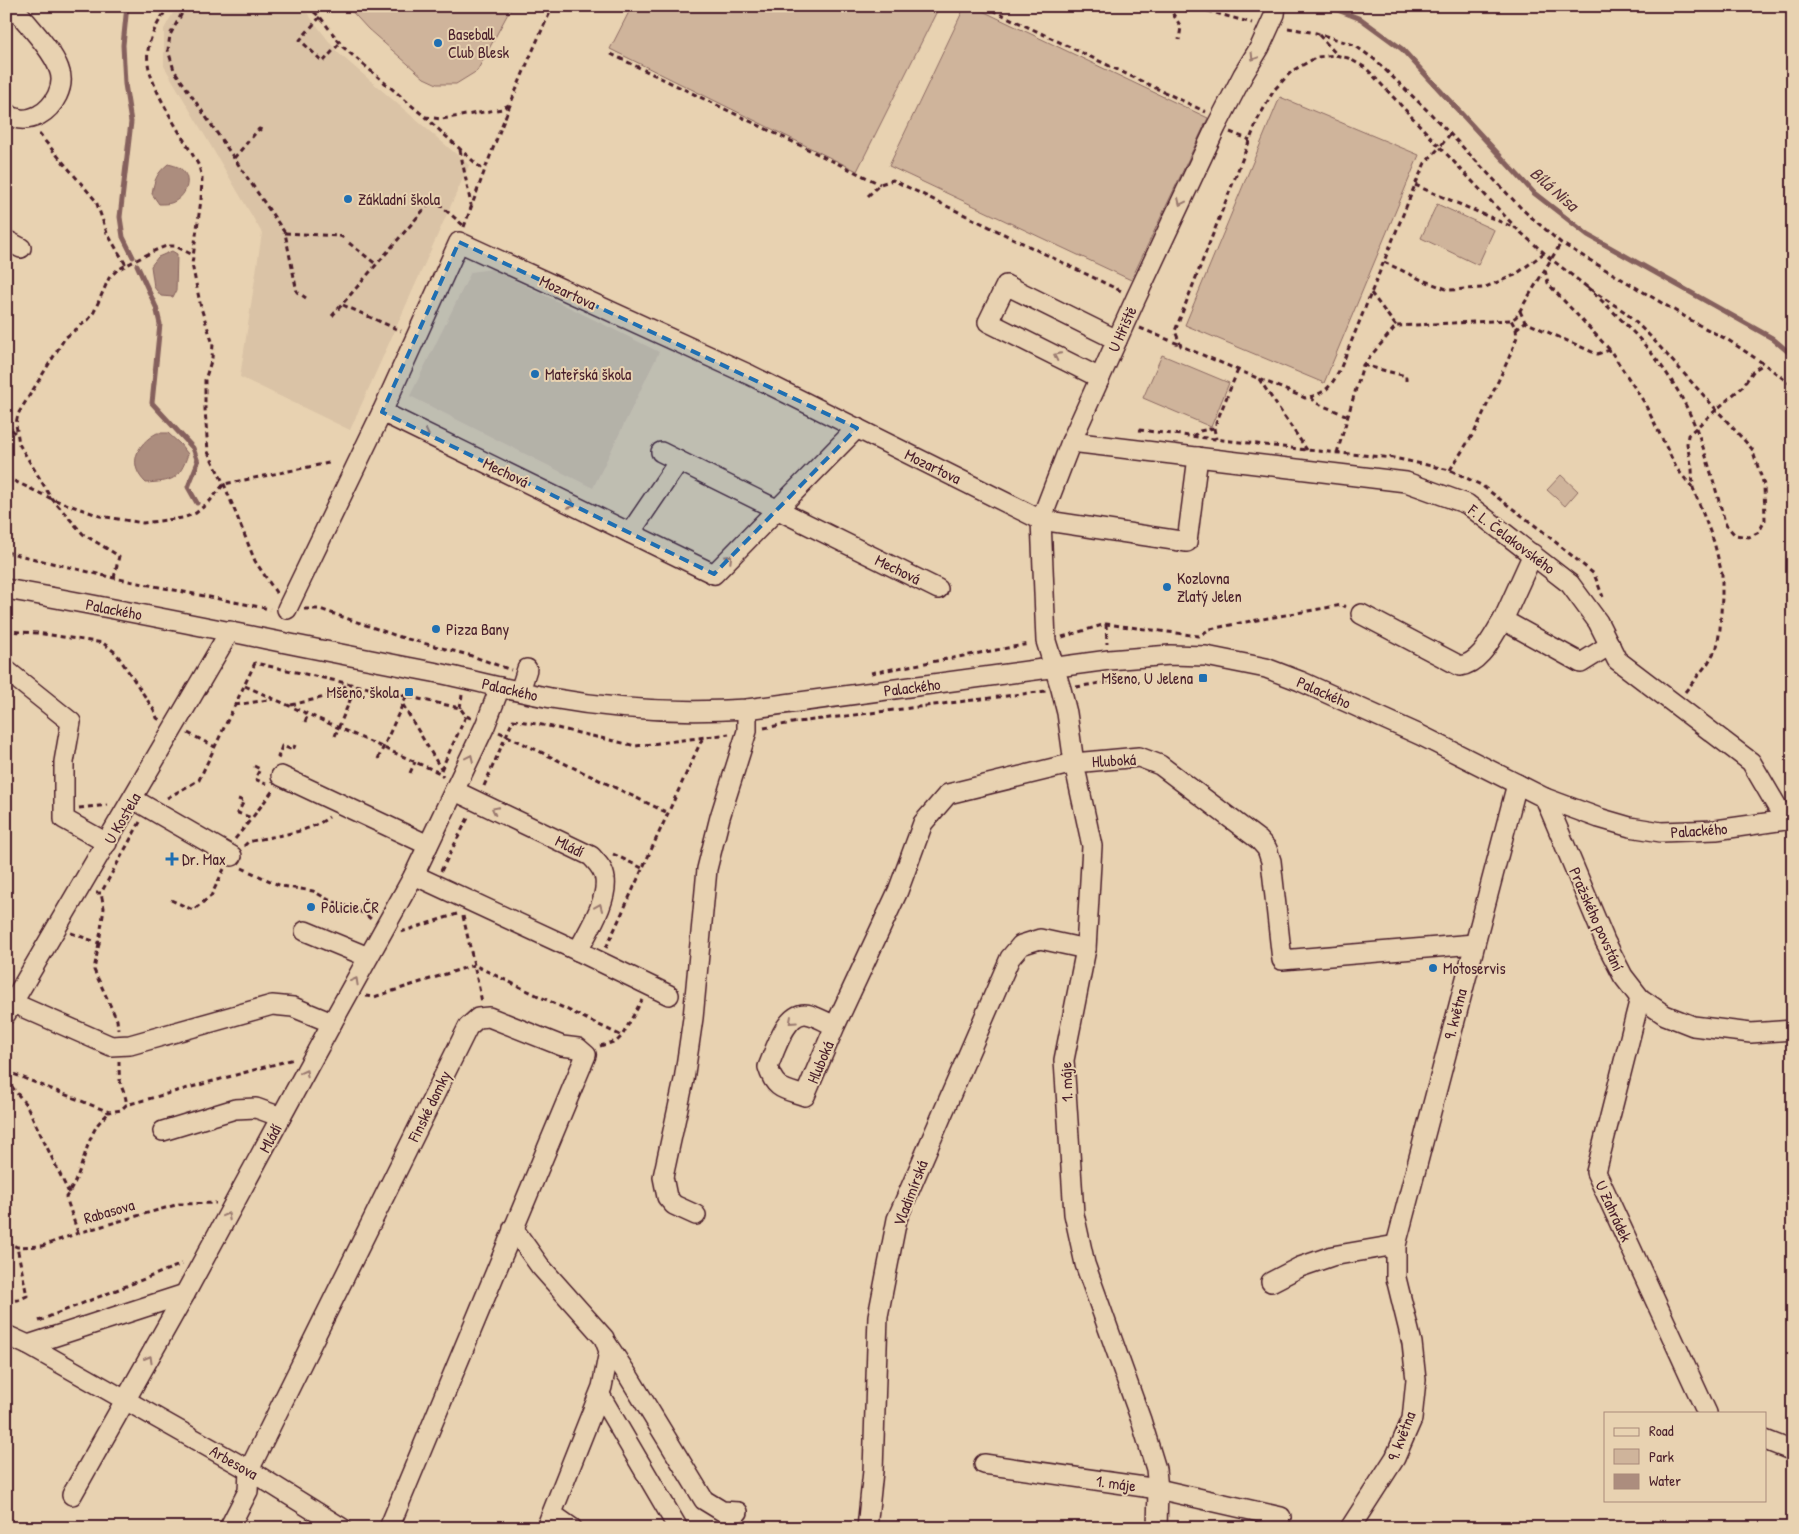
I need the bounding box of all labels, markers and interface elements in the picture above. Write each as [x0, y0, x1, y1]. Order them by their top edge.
place label: Baseball Club Blesk [448, 23, 510, 63]
marker: Baseball Club Blesk [432, 37, 444, 49]
one-way arrow [1250, 52, 1260, 61]
water label: Bílá Nisa [1525, 161, 1585, 218]
place label: Základní škola [358, 188, 440, 210]
marker: Základní škola [342, 193, 354, 205]
one-way arrow [1177, 197, 1187, 206]
street label: Mozartova [536, 269, 600, 315]
street label: U Hřiště [1102, 302, 1142, 355]
one-way arrow [1053, 352, 1062, 362]
place label: Mateřská škola [545, 363, 631, 385]
marker: Mateřská škola [529, 368, 541, 380]
one-way arrow [420, 427, 429, 437]
street label: Mozartova [901, 443, 965, 489]
street label: Mechová [480, 452, 532, 492]
one-way arrow [567, 498, 576, 509]
street label: F. L. Čelakovského [1463, 498, 1560, 579]
street label: Mechová [872, 549, 924, 589]
one-way arrow [724, 555, 733, 564]
place label: Kozlovna Zlatý Jelen [1177, 567, 1242, 607]
marker: Kozlovna Zlatý Jelen [1161, 581, 1173, 593]
street label: Palackého [84, 593, 145, 625]
place label: Pizza Bany [446, 618, 510, 640]
marker: Pizza Bany [430, 623, 442, 635]
place label: Mšeno, U Jelena [1101, 667, 1193, 689]
street label: Palackého [1294, 670, 1355, 714]
street label: Palackého [480, 672, 541, 706]
marker: Mšeno, U Jelena [1197, 672, 1209, 684]
street label: Palackého [882, 673, 942, 701]
place label: Mšeno, škola [327, 681, 399, 703]
marker: Mšeno, škola [403, 686, 415, 698]
street label: Hluboká [1091, 748, 1137, 772]
one-way arrow [464, 754, 475, 763]
street label: U Kostela [99, 788, 145, 848]
one-way arrow [491, 806, 500, 817]
street label: Palackého [1670, 817, 1729, 843]
street label: Mládí [552, 830, 588, 862]
place label: Dr. Max [182, 848, 226, 870]
marker: Dr. Max [166, 853, 178, 865]
street label: Pražského povstání [1564, 864, 1630, 974]
place label: Policie ČR [321, 896, 379, 918]
marker: Policie ČR [305, 901, 317, 913]
one-way arrow [593, 903, 604, 912]
place label: Motoservis [1443, 957, 1506, 979]
marker: Motoservis [1427, 962, 1439, 974]
one-way arrow [349, 977, 359, 986]
street label: 9. května [1438, 986, 1472, 1042]
one-way arrow [788, 1016, 797, 1025]
street label: Hluboká [801, 1037, 839, 1087]
street label: 1. máje [1054, 1061, 1078, 1102]
street label: Finské domky [402, 1067, 456, 1146]
one-way arrow [298, 1070, 308, 1079]
street label: Mládí [253, 1120, 287, 1156]
street label: Vladimírská [887, 1157, 933, 1229]
street label: U Zahrádek [1590, 1177, 1638, 1246]
street label: Rabasova [81, 1193, 137, 1229]
one-way arrow [221, 1213, 231, 1222]
one-way arrow [142, 1355, 152, 1364]
street label: 9. května [1382, 1408, 1420, 1464]
legend [1604, 1412, 1766, 1502]
text: Road [1649, 1420, 1674, 1441]
street label: Arbesova [206, 1439, 262, 1485]
text: Park [1649, 1446, 1674, 1467]
street label: 1. máje [1095, 1469, 1138, 1497]
text: Water [1649, 1470, 1681, 1491]

